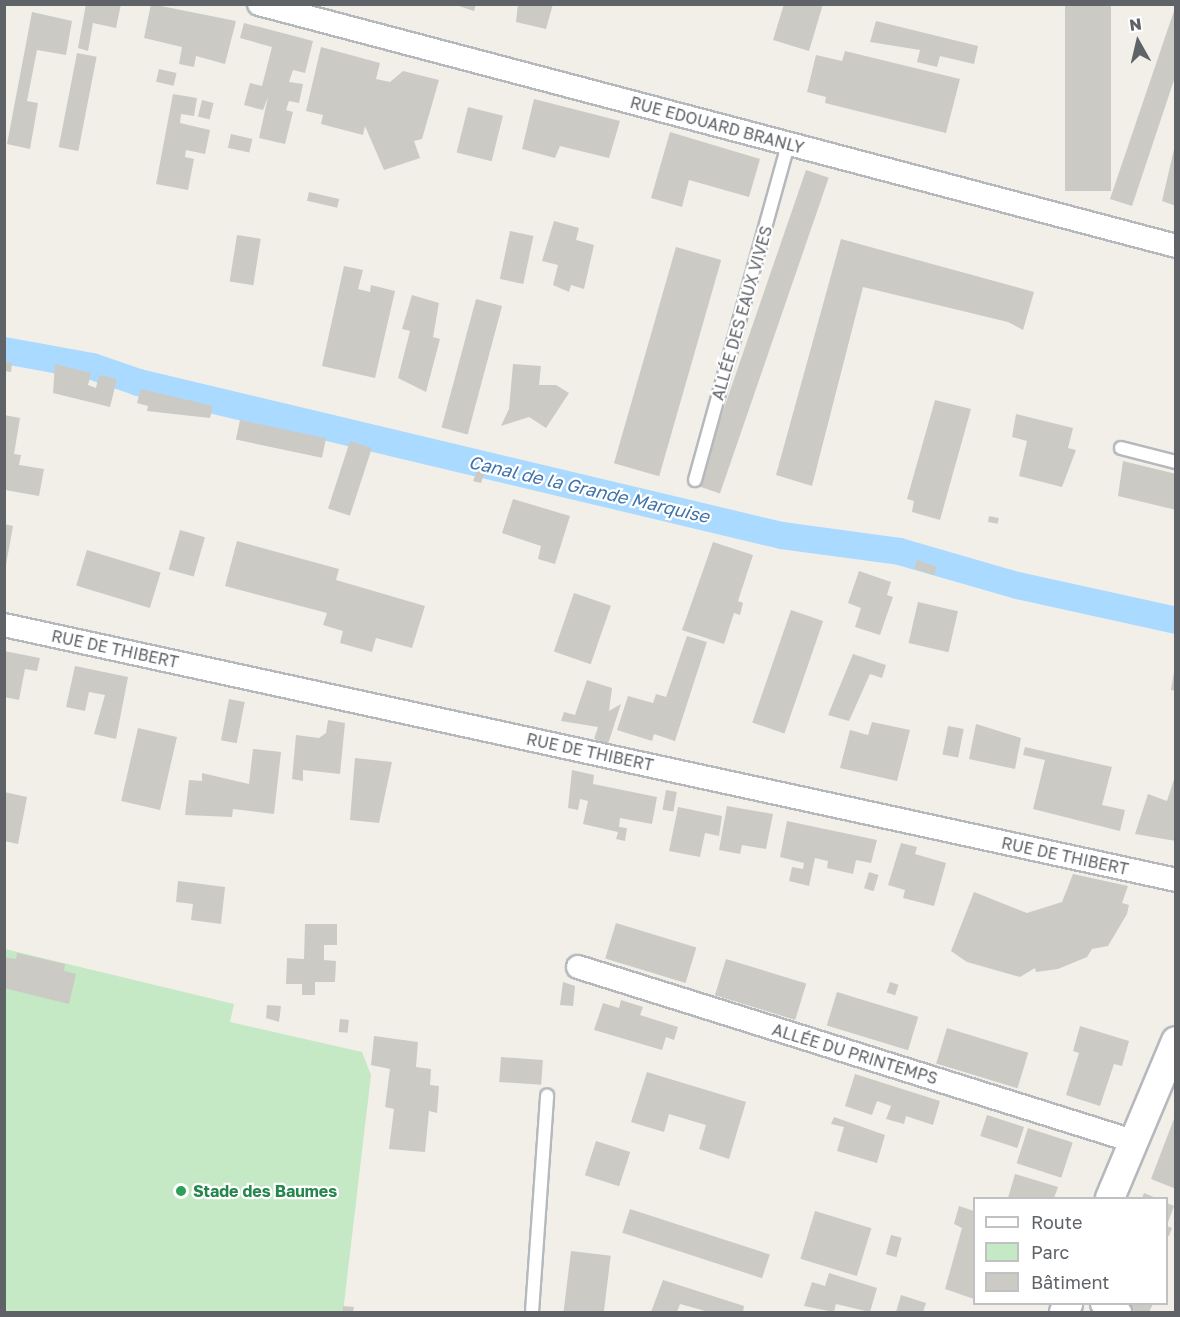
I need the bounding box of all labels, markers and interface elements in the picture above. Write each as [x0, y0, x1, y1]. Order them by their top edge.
north arrow [1108, 12, 1168, 72]
text: N [1128, 13, 1143, 35]
street label: RUE EDOUARD BRANLY [628, 93, 806, 157]
street label: ALLÉE DES EAUX VIVES [708, 224, 776, 402]
water label: Canal de la Grande Marquise [467, 451, 711, 527]
street label: RUE DE THIBERT [50, 626, 180, 672]
street label: RUE DE THIBERT [525, 729, 655, 775]
street label: RUE DE THIBERT [1000, 833, 1130, 879]
street label: ALLÉE DU PRINTEMPS [770, 1020, 940, 1088]
place label: Stade des Baumes [193, 1181, 337, 1201]
marker: Stade des Baumes [174, 1184, 188, 1198]
legend [973, 1197, 1168, 1305]
text: Route [1031, 1211, 1082, 1233]
text: Parc [1031, 1241, 1069, 1263]
text: Bâtiment [1031, 1271, 1110, 1293]

